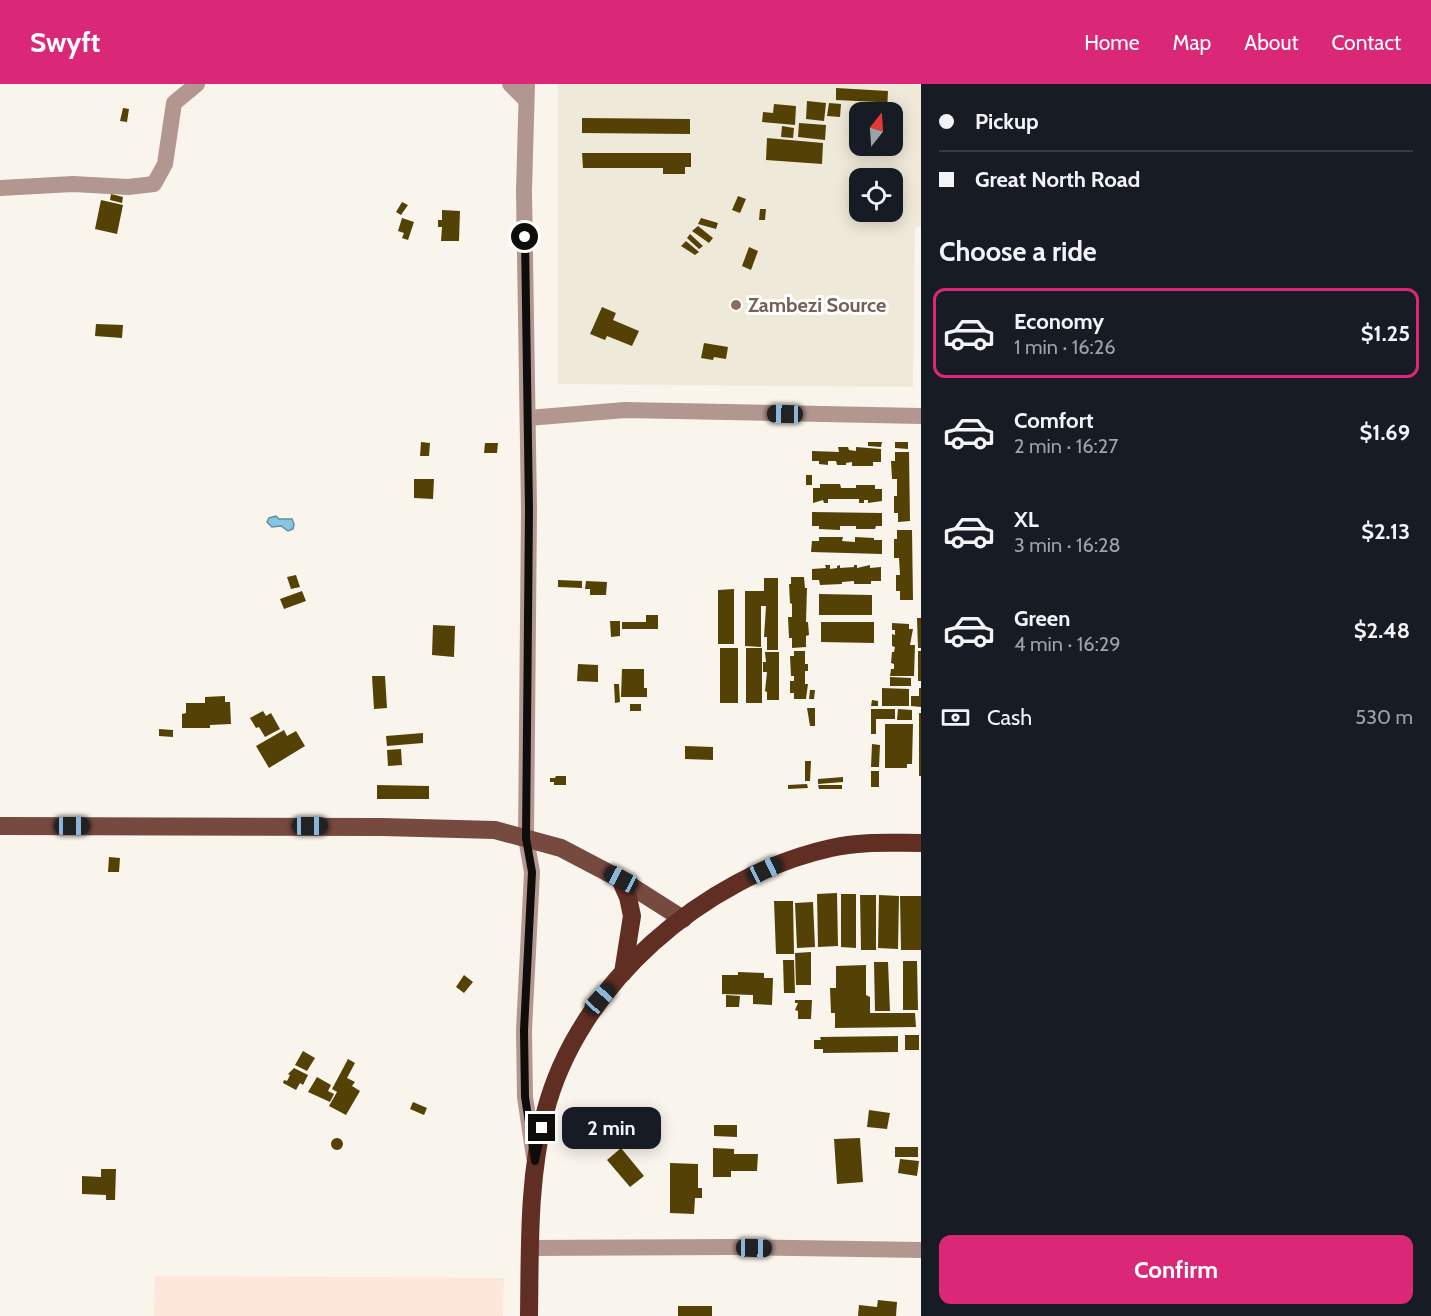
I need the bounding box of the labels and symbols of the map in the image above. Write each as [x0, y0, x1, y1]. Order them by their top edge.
north arrow [849, 102, 903, 156]
route start [511, 223, 538, 250]
place label: Zambezi Source [748, 293, 886, 317]
marker: Zambezi Source [729, 298, 743, 312]
car [767, 405, 803, 423]
car [54, 817, 90, 835]
car [292, 817, 328, 835]
car [745, 854, 785, 886]
car [601, 863, 641, 895]
car [581, 980, 619, 1018]
callout: 2 min [563, 1107, 662, 1149]
route end [528, 1114, 555, 1141]
car [736, 1239, 772, 1257]

